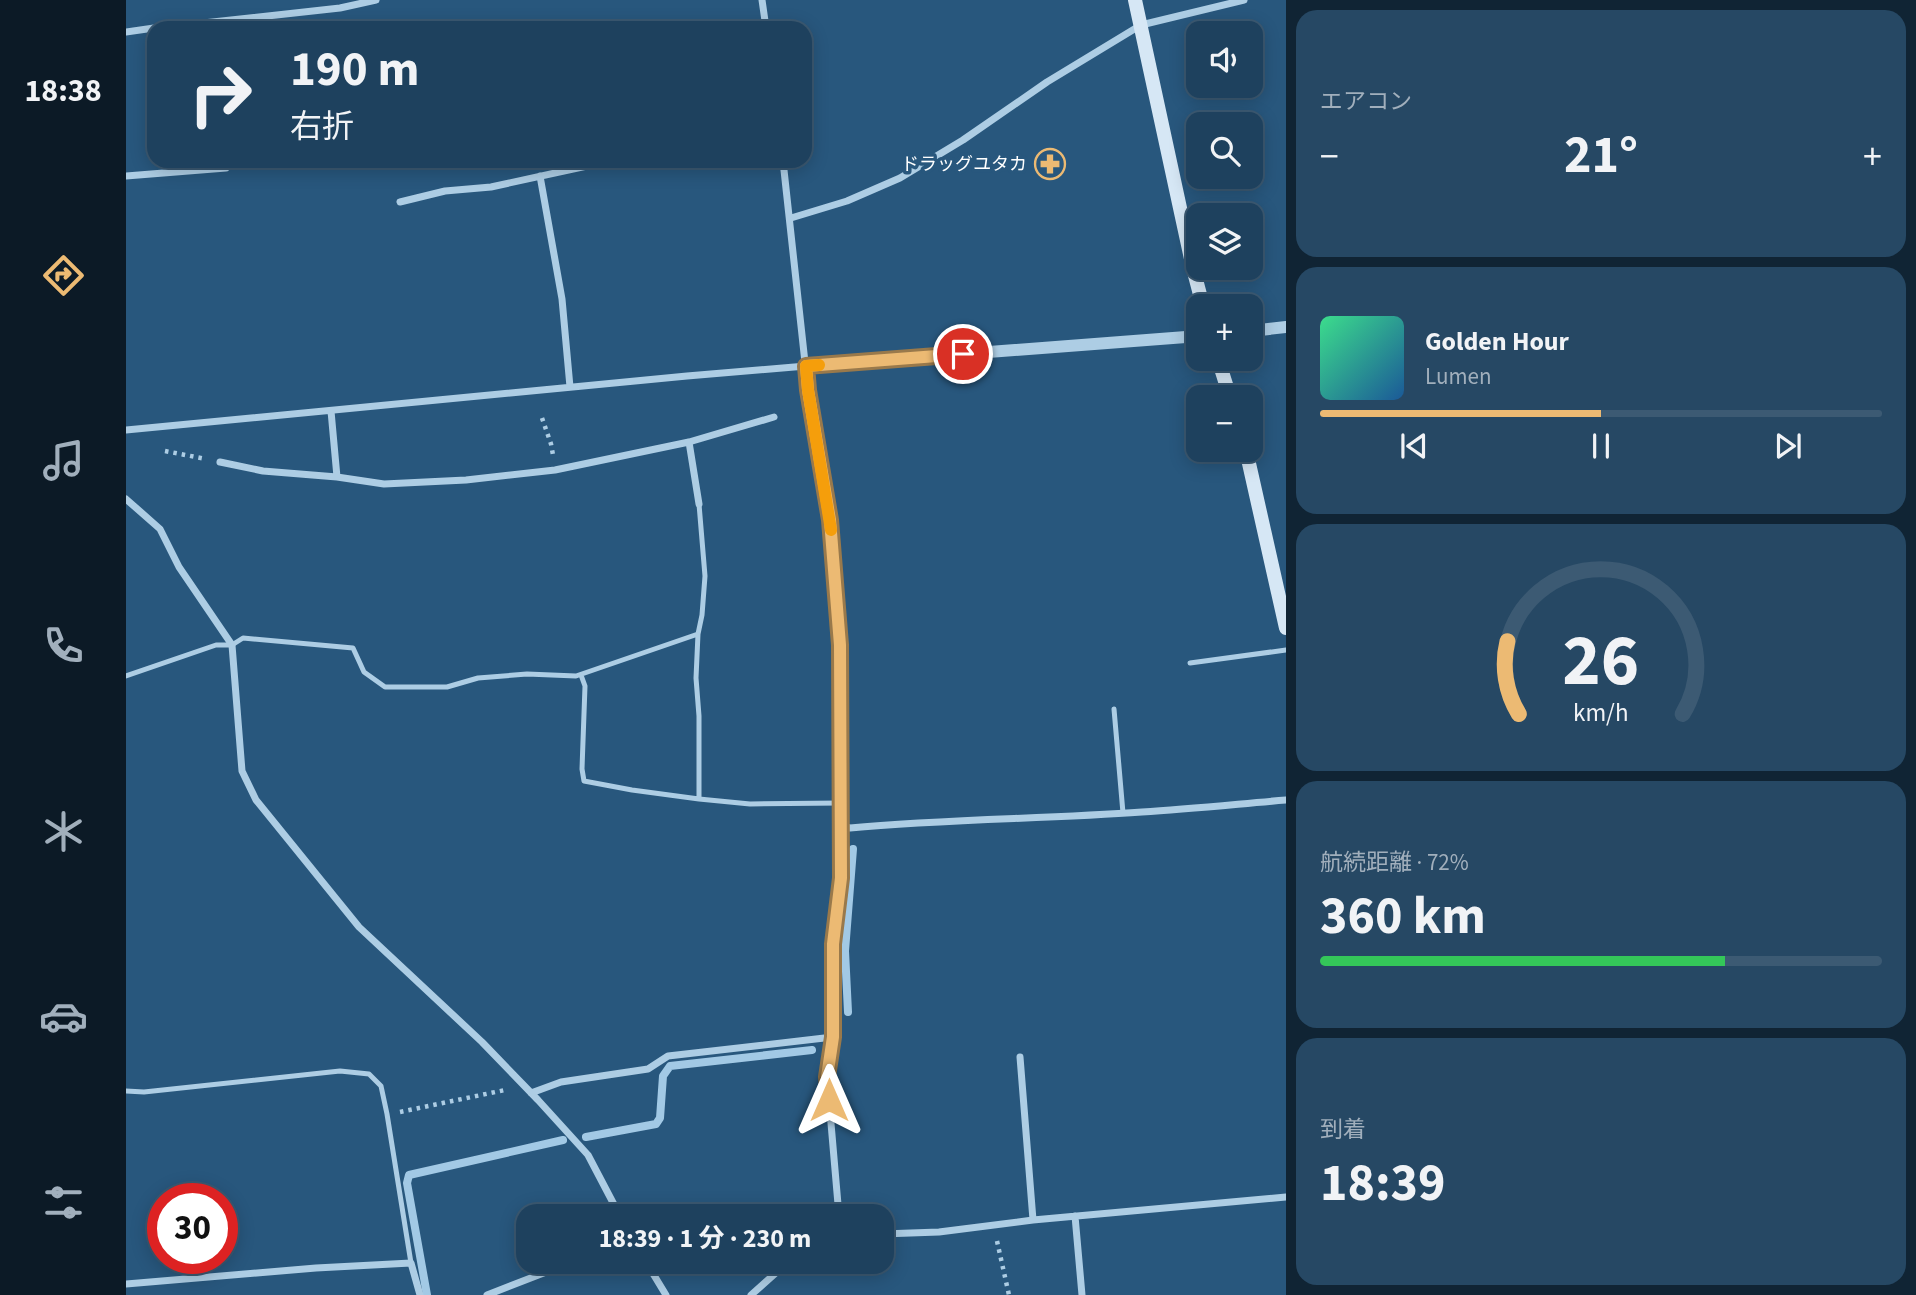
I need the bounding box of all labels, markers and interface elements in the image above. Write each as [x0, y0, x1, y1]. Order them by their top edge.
map controls [1186, 21, 1263, 462]
button: sound [1186, 21, 1263, 98]
text: 190 m [290, 35, 419, 105]
icon: right [175, 49, 266, 140]
text: 18:38 [24, 68, 102, 114]
text: エアコン [1320, 85, 1412, 118]
text: 右折 [290, 104, 354, 150]
button: search [1186, 112, 1263, 189]
text: 21° [1564, 119, 1638, 193]
text: − [1320, 130, 1339, 184]
text: + [1863, 130, 1882, 184]
pharmacy icon: ドラッグユタカ [1033, 147, 1067, 181]
place label: ドラッグユタカ [901, 152, 1027, 177]
button: layers [1186, 203, 1263, 280]
icon: directions [39, 251, 88, 300]
button: + [1186, 294, 1263, 371]
text: Golden Hour [1425, 323, 1569, 360]
pin [933, 324, 993, 384]
icon: arrive [944, 335, 982, 373]
text: Lumen [1425, 360, 1492, 393]
button: − [1186, 385, 1263, 462]
icon: previous [1395, 427, 1433, 465]
icon: pause [1582, 427, 1620, 465]
icon: next [1769, 427, 1807, 465]
icon: music [39, 436, 88, 485]
text: 26 [1563, 609, 1639, 713]
icon: phone [39, 621, 88, 670]
text: km/h [1573, 694, 1629, 730]
icon: climate [39, 807, 88, 856]
text: 航続距離 · 72% [1320, 846, 1469, 879]
text: 360 km [1320, 880, 1486, 954]
icon: car [39, 992, 88, 1041]
position arrow [792, 1063, 866, 1137]
text: 到着 [1320, 1113, 1366, 1146]
text: 18:39 [1320, 1147, 1445, 1221]
icon: filters [39, 1178, 88, 1227]
speed limit sign: 30 [147, 1183, 238, 1274]
text: 18:39 · 1 分 · 230 m [599, 1220, 811, 1257]

